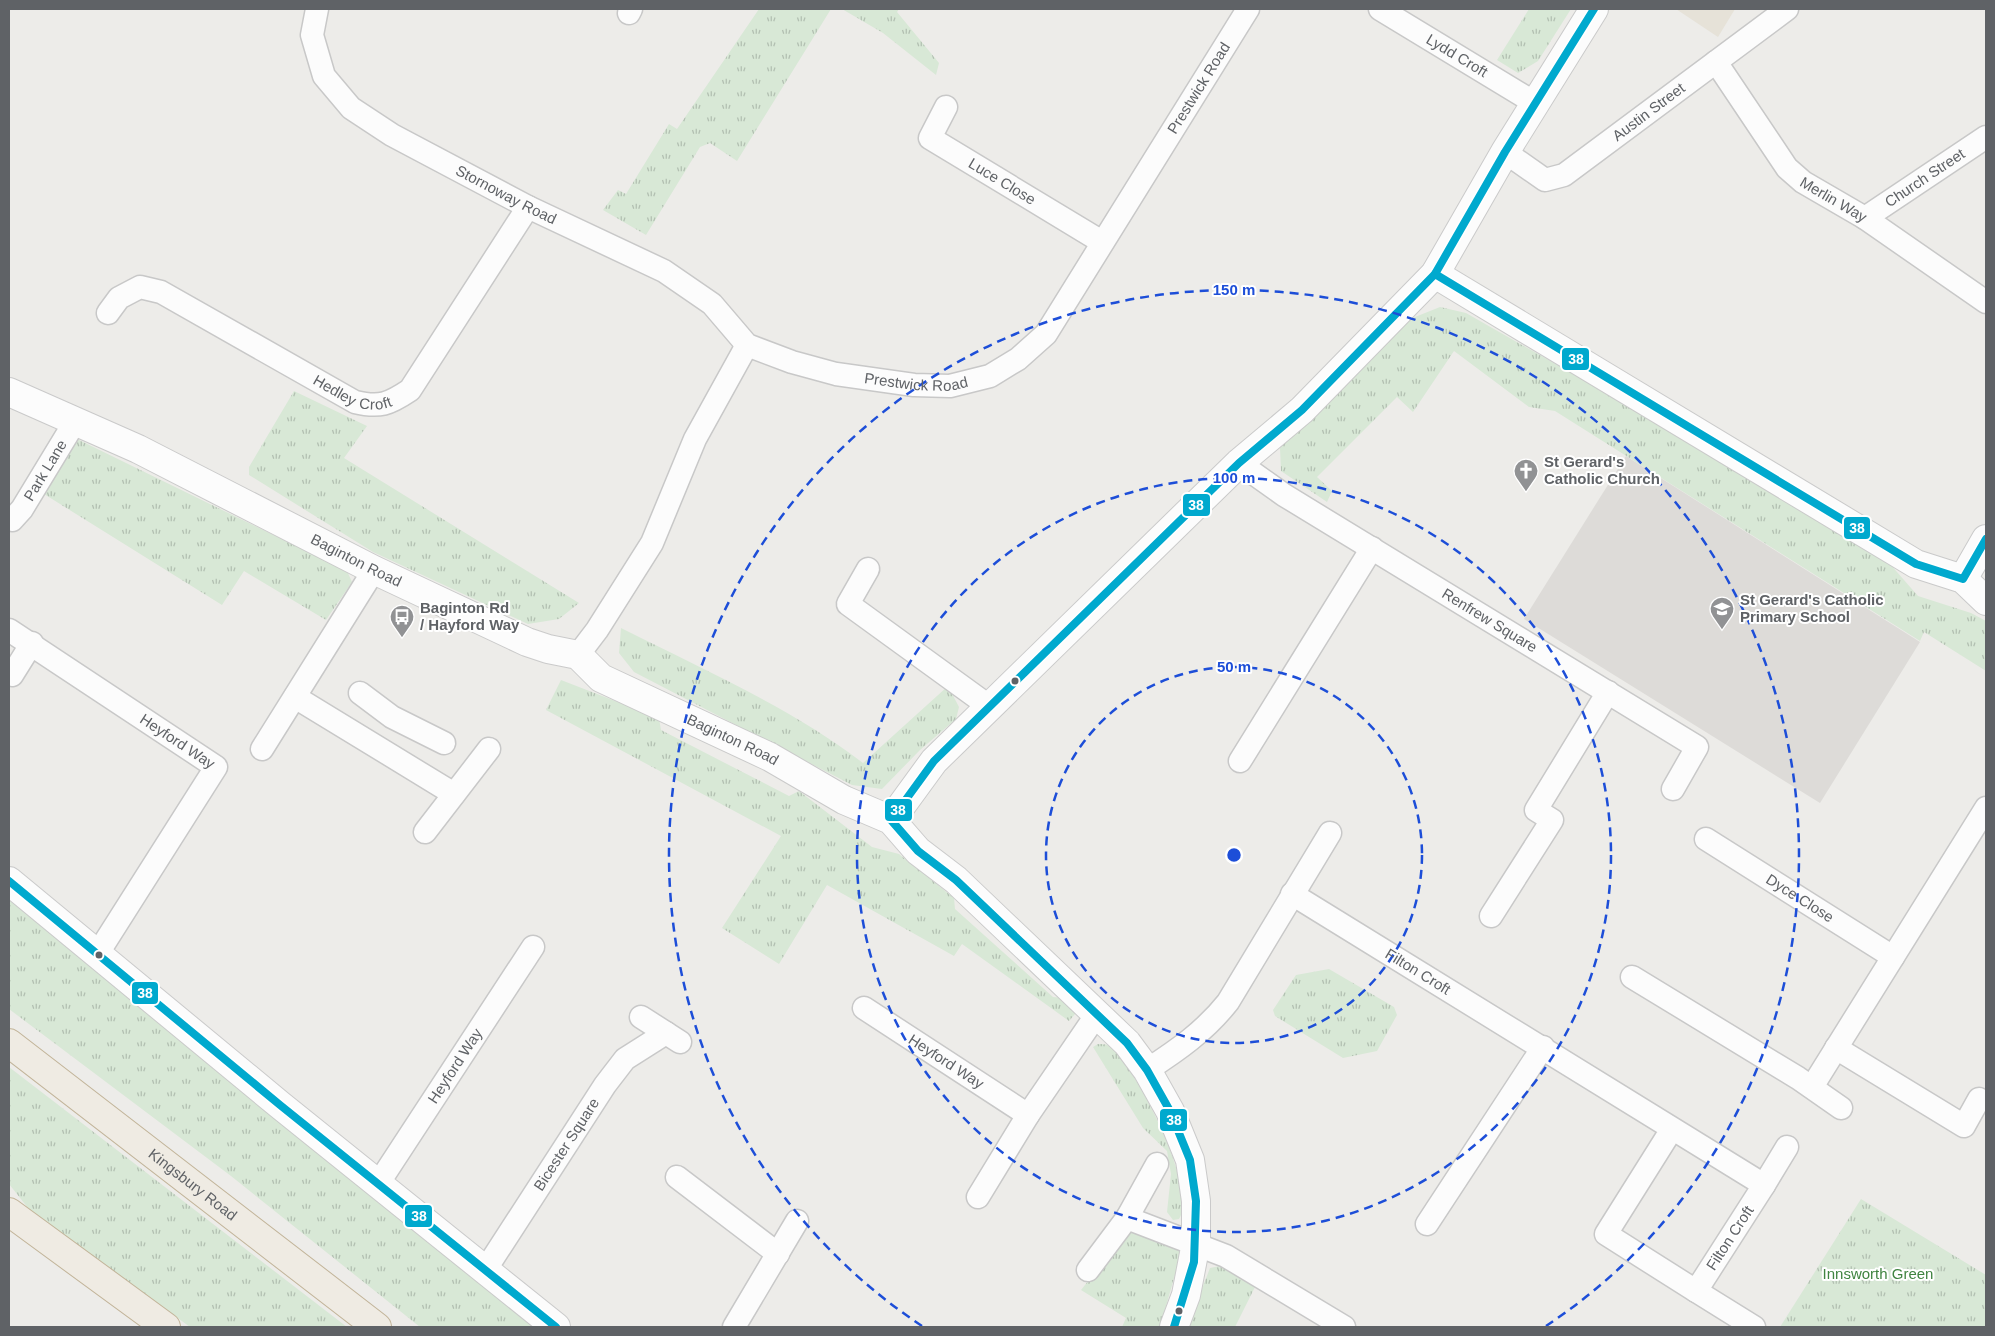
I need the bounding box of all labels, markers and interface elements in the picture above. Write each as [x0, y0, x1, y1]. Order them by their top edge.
street label: Lydd Croft [1423, 30, 1492, 81]
street label: Prestwick Road [1164, 39, 1233, 137]
street label: Austin Street [1609, 79, 1689, 144]
street label: Church Street [1881, 144, 1968, 210]
street label: Luce Close [966, 154, 1039, 208]
street label: Stornoway Road [453, 161, 559, 227]
street label: Merlin Way [1797, 173, 1871, 226]
text: 150 m [1213, 281, 1255, 298]
line badge: 38 [1561, 347, 1590, 371]
text: 38 [1568, 351, 1584, 367]
street label: Prestwick Road [863, 369, 970, 394]
street label: Hedley Croft [310, 371, 395, 413]
street label: Park Lane [20, 437, 70, 504]
place label: St Gerard's Catholic Church [1544, 453, 1660, 487]
church icon: St Gerard's Catholic Church [1513, 458, 1539, 492]
text: 100 m [1213, 469, 1255, 486]
line badge: 38 [1182, 493, 1211, 517]
text: 38 [1188, 497, 1204, 513]
line badge: 38 [1843, 516, 1871, 540]
text: 38 [1849, 520, 1865, 536]
street label: Baginton Road [308, 530, 404, 590]
street label: Renfrew Square [1439, 584, 1541, 655]
place label: St Gerard's Catholic Primary School [1740, 591, 1884, 625]
school or university icon: St Gerard's Catholic Primary School [1709, 596, 1735, 630]
place label: Baginton Rd / Hayford Way [420, 599, 520, 633]
bus stop icon: Baginton Rd / Hayford Way [389, 604, 415, 638]
text: 50 m [1217, 658, 1251, 675]
unlabelled marker [1010, 676, 1020, 686]
street label: Heyford Way [137, 710, 219, 772]
street label: Baginton Road [684, 710, 782, 768]
line badge: 38 [884, 798, 913, 822]
text: 38 [890, 802, 906, 818]
centre of rings [1225, 846, 1243, 864]
street label: Dyce Close [1763, 870, 1837, 925]
street label: Filton Croft [1383, 945, 1455, 998]
unlabelled marker [94, 950, 104, 960]
line badge: 38 [131, 981, 159, 1005]
text: 38 [137, 985, 153, 1001]
street label: Heyford Way [424, 1025, 486, 1106]
street label: Heyford Way [906, 1030, 987, 1092]
street label: Bicester Square [530, 1095, 602, 1194]
line badge: 38 [1159, 1108, 1188, 1132]
text: 38 [1166, 1112, 1182, 1128]
street label: Kingsbury Road [146, 1145, 240, 1224]
street label: Filton Croft [1702, 1202, 1757, 1273]
line badge: 38 [404, 1204, 433, 1228]
text: 38 [411, 1208, 427, 1224]
park label: Innsworth Green [1823, 1265, 1933, 1282]
unlabelled marker [1174, 1306, 1184, 1316]

